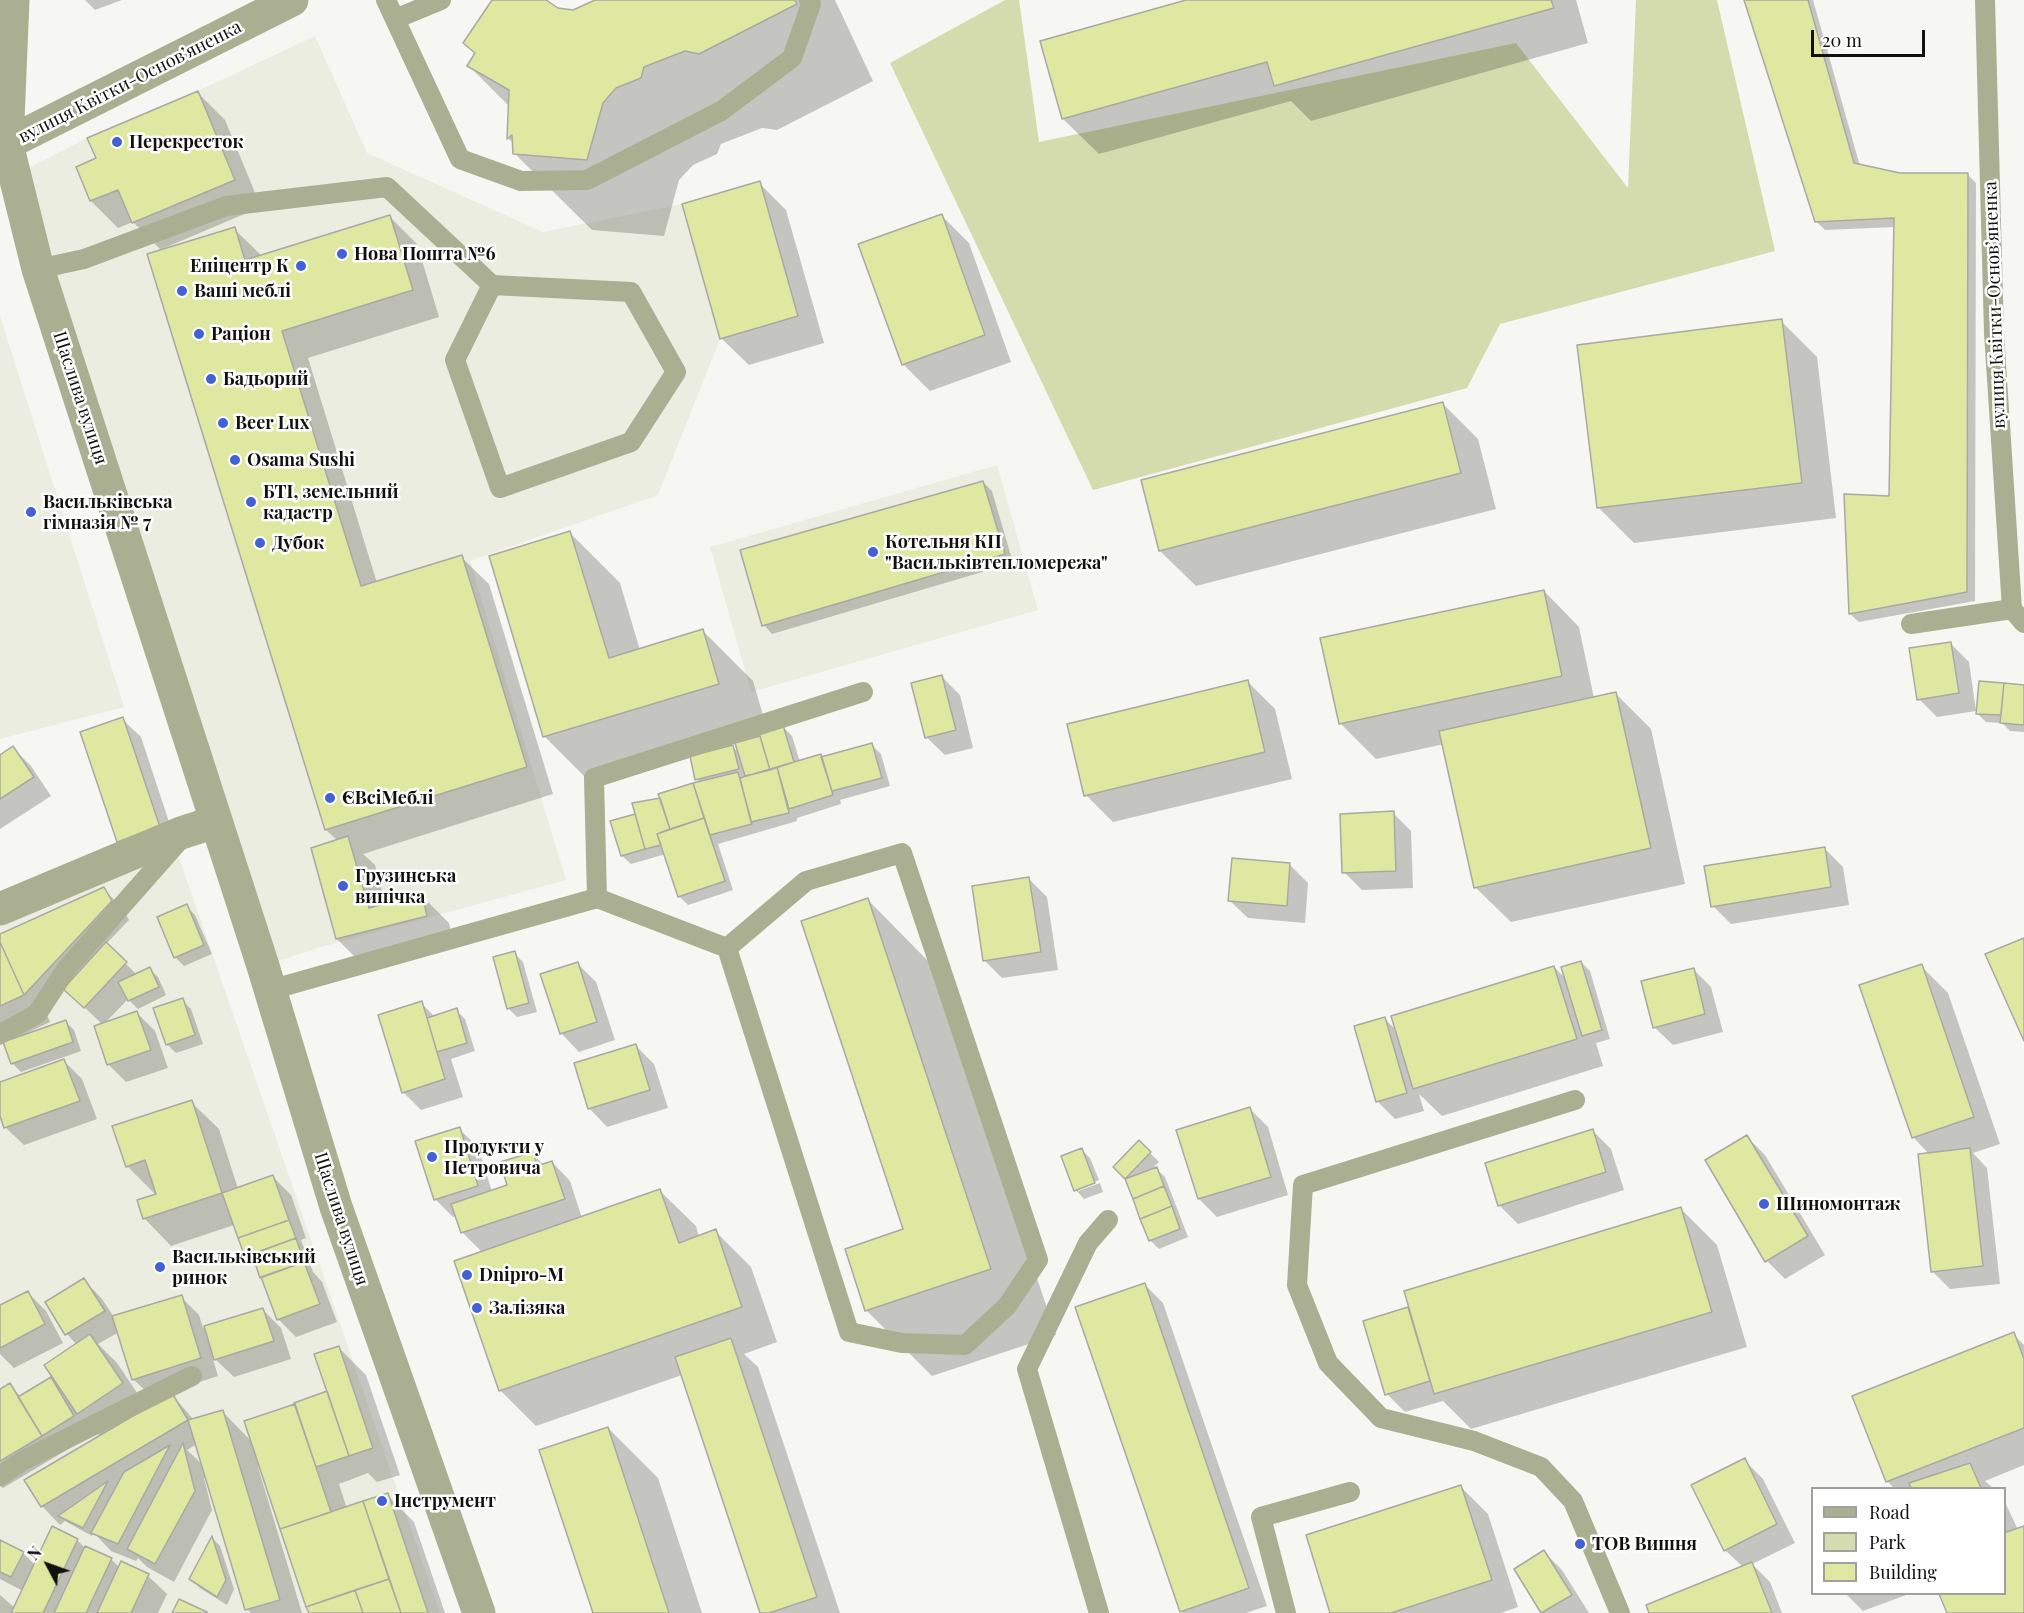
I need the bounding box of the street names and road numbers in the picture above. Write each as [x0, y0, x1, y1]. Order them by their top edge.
street label: вулиця Квітки-Основʼяненка [15, 16, 245, 148]
street label: вулиця Квітки-Основʼяненка [1980, 181, 2010, 429]
street label: Щаслива вулиця [48, 329, 112, 467]
street label: Щаслива вулиця [309, 1150, 373, 1288]

